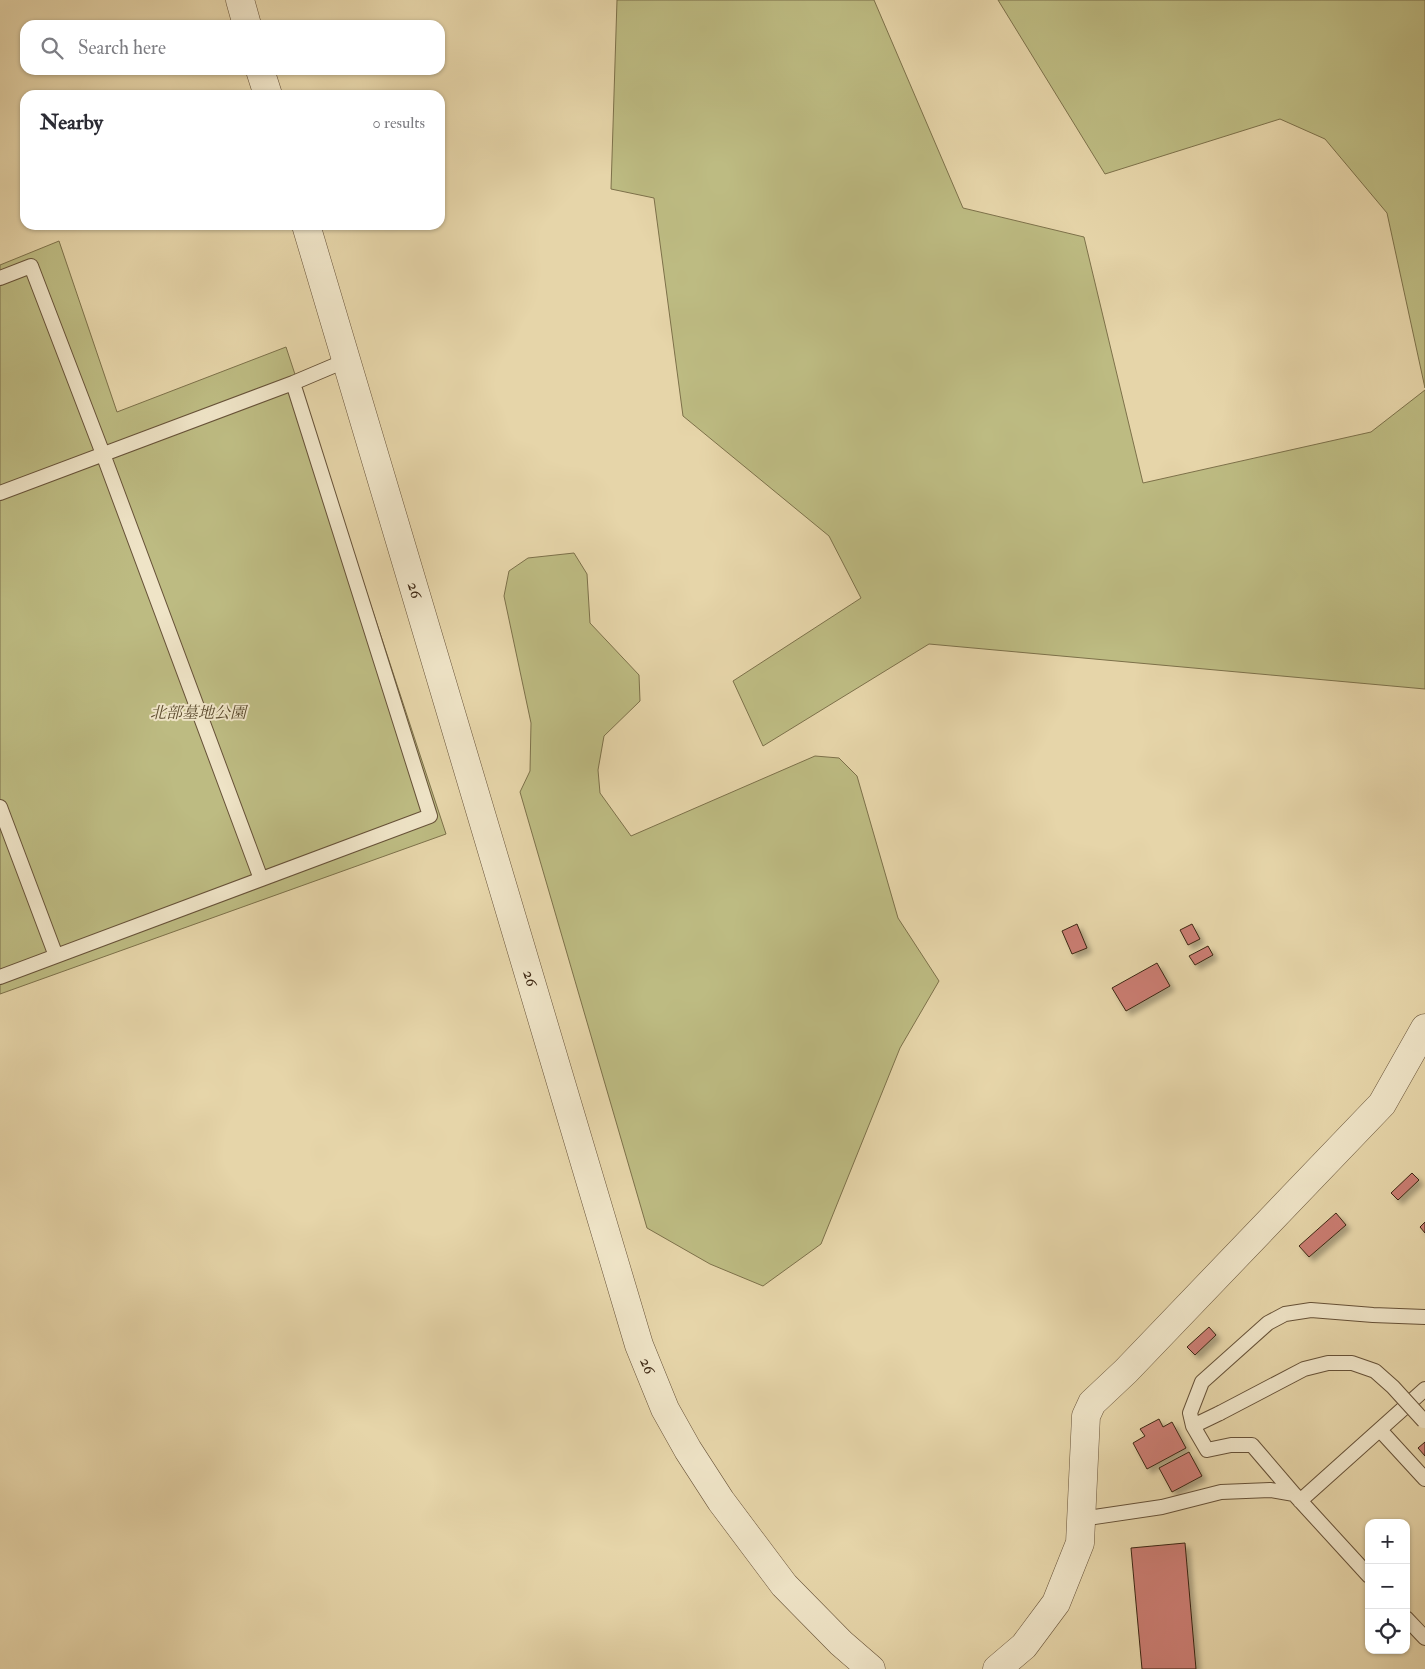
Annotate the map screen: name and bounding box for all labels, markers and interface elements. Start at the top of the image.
search box [20,20,445,75]
icon: search [38,34,66,62]
text: Search here [78,36,166,60]
text: Nearby [40,109,103,136]
text: 0 results [372,113,425,133]
street label: 26 [403,580,427,602]
park label: 北部墓地公園 [150,703,249,723]
street label: 26 [518,968,542,990]
street label: 26 [635,1355,660,1378]
map controls [1365,1519,1410,1654]
button: + [1365,1519,1410,1564]
button: − [1365,1564,1410,1609]
button: locate [1365,1609,1410,1654]

